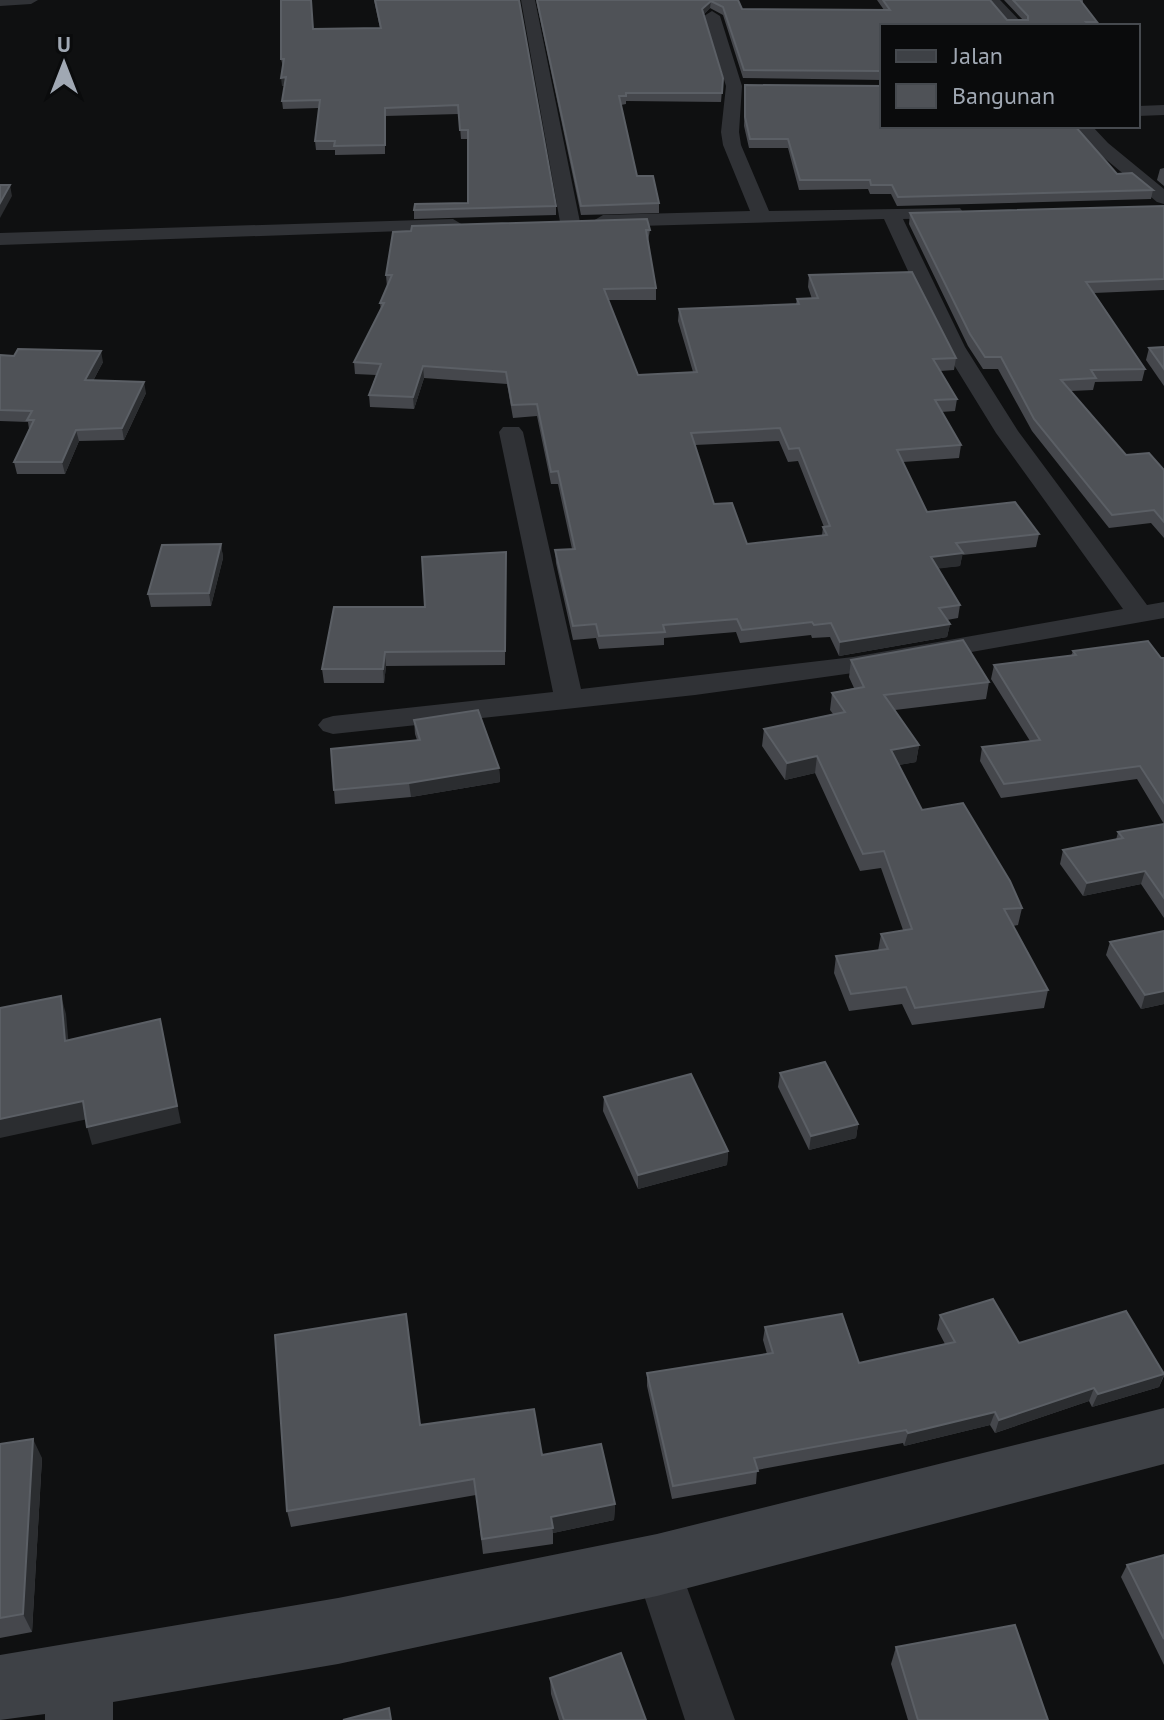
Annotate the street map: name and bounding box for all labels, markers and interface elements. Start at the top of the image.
north arrow [24,24,104,104]
legend [880,24,1140,128]
text: U [57,30,71,58]
text: Jalan [951,40,1003,71]
text: Bangunan [952,80,1055,111]

